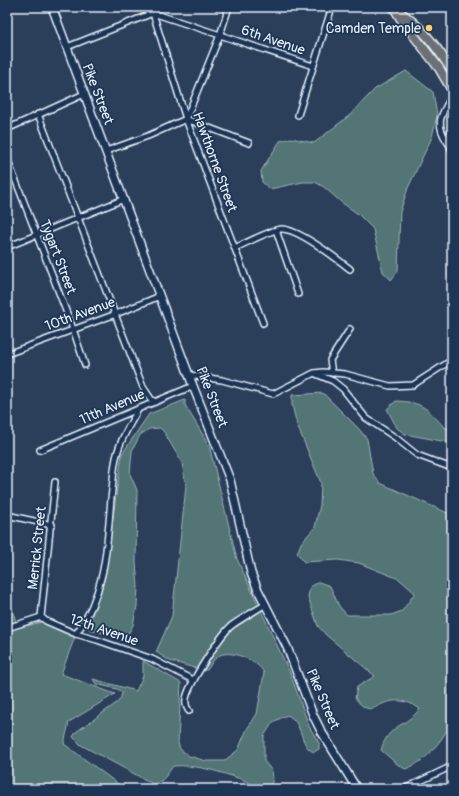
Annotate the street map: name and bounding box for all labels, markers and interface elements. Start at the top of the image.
place label: Camden Temple [326,20,421,37]
street label: 6th Avenue [239,21,307,59]
marker: Camden Temple [424,23,434,33]
street label: Pike Street [79,61,118,127]
street label: Hawthorne Street [189,110,241,215]
street label: Tygart Street [36,217,80,297]
street label: 10th Avenue [43,293,117,335]
street label: Pike Street [193,364,232,430]
street label: 11th Avenue [77,386,147,428]
street label: Merrick Street [24,505,50,590]
street label: 12th Avenue [67,610,141,650]
street label: Pike Street [303,666,343,732]

